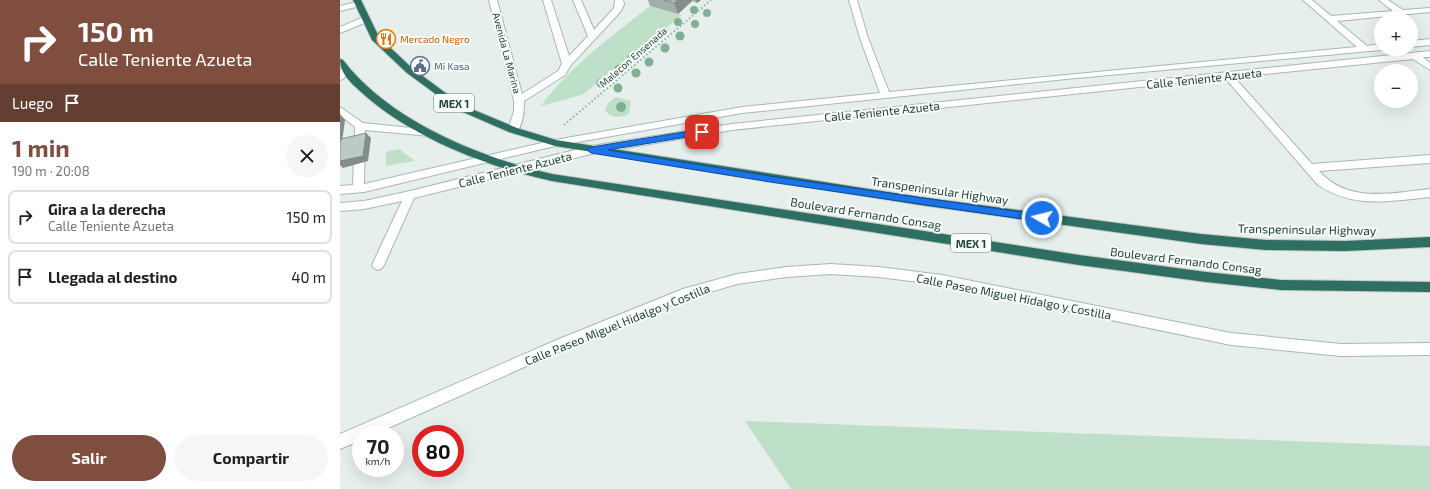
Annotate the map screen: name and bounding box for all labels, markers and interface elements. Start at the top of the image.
street label: Avenida La Marina [490,11,524,95]
map controls [1374,12,1418,108]
button: + [1374,12,1418,56]
text: 150 m [78,14,154,48]
icon: right [12,16,64,68]
street label: Malecon Ensenada [597,24,669,90]
restaurant icon: Mercado Negro [375,28,397,50]
place label: Mercado Negro [400,33,470,45]
text: Calle Teniente Azueta [78,48,252,70]
public building icon: Mi Kasa [409,55,431,77]
place label: Mi Kasa [434,60,469,72]
button: − [1374,64,1418,108]
street label: Calle Teniente Azueta [1145,65,1263,91]
icon: arrive [61,92,83,114]
text: Luego [12,94,53,112]
road number: MEX 1 [434,94,474,112]
street label: Calle Teniente Azueta [823,98,941,124]
pin [685,115,719,149]
icon: arrive [691,121,713,143]
text: 1 min [12,133,70,162]
button: close [286,135,328,177]
street label: Calle Teniente Azueta [457,148,573,190]
text: 190 m · 20:08 [12,163,90,179]
street label: Transpeninsular Highway [870,173,1010,207]
street label: Boulevard Fernando Consag [790,194,943,232]
position arrow [1021,197,1063,239]
text: Gira a la derecha [48,200,166,218]
icon: right [14,206,36,228]
text: 150 m [286,208,326,226]
text: Calle Teniente Azueta [48,218,174,234]
street label: Transpeninsular Highway [1238,221,1377,237]
road number: MEX 1 [951,234,991,252]
street label: Boulevard Fernando Consag [1109,244,1263,276]
icon: arrive [14,266,36,288]
text: Llegada al destino [48,268,177,286]
text: 40 m [291,268,326,286]
street label: Calle Paseo Miguel Hidalgo y Costilla [915,270,1113,322]
street label: Calle Paseo Miguel Hidalgo y Costilla [522,280,712,368]
speed limit sign: 80 [412,425,464,477]
text: 70 [366,434,390,458]
button: Salir [12,435,166,481]
button: Compartir [174,435,328,481]
text: km/h [366,455,390,467]

